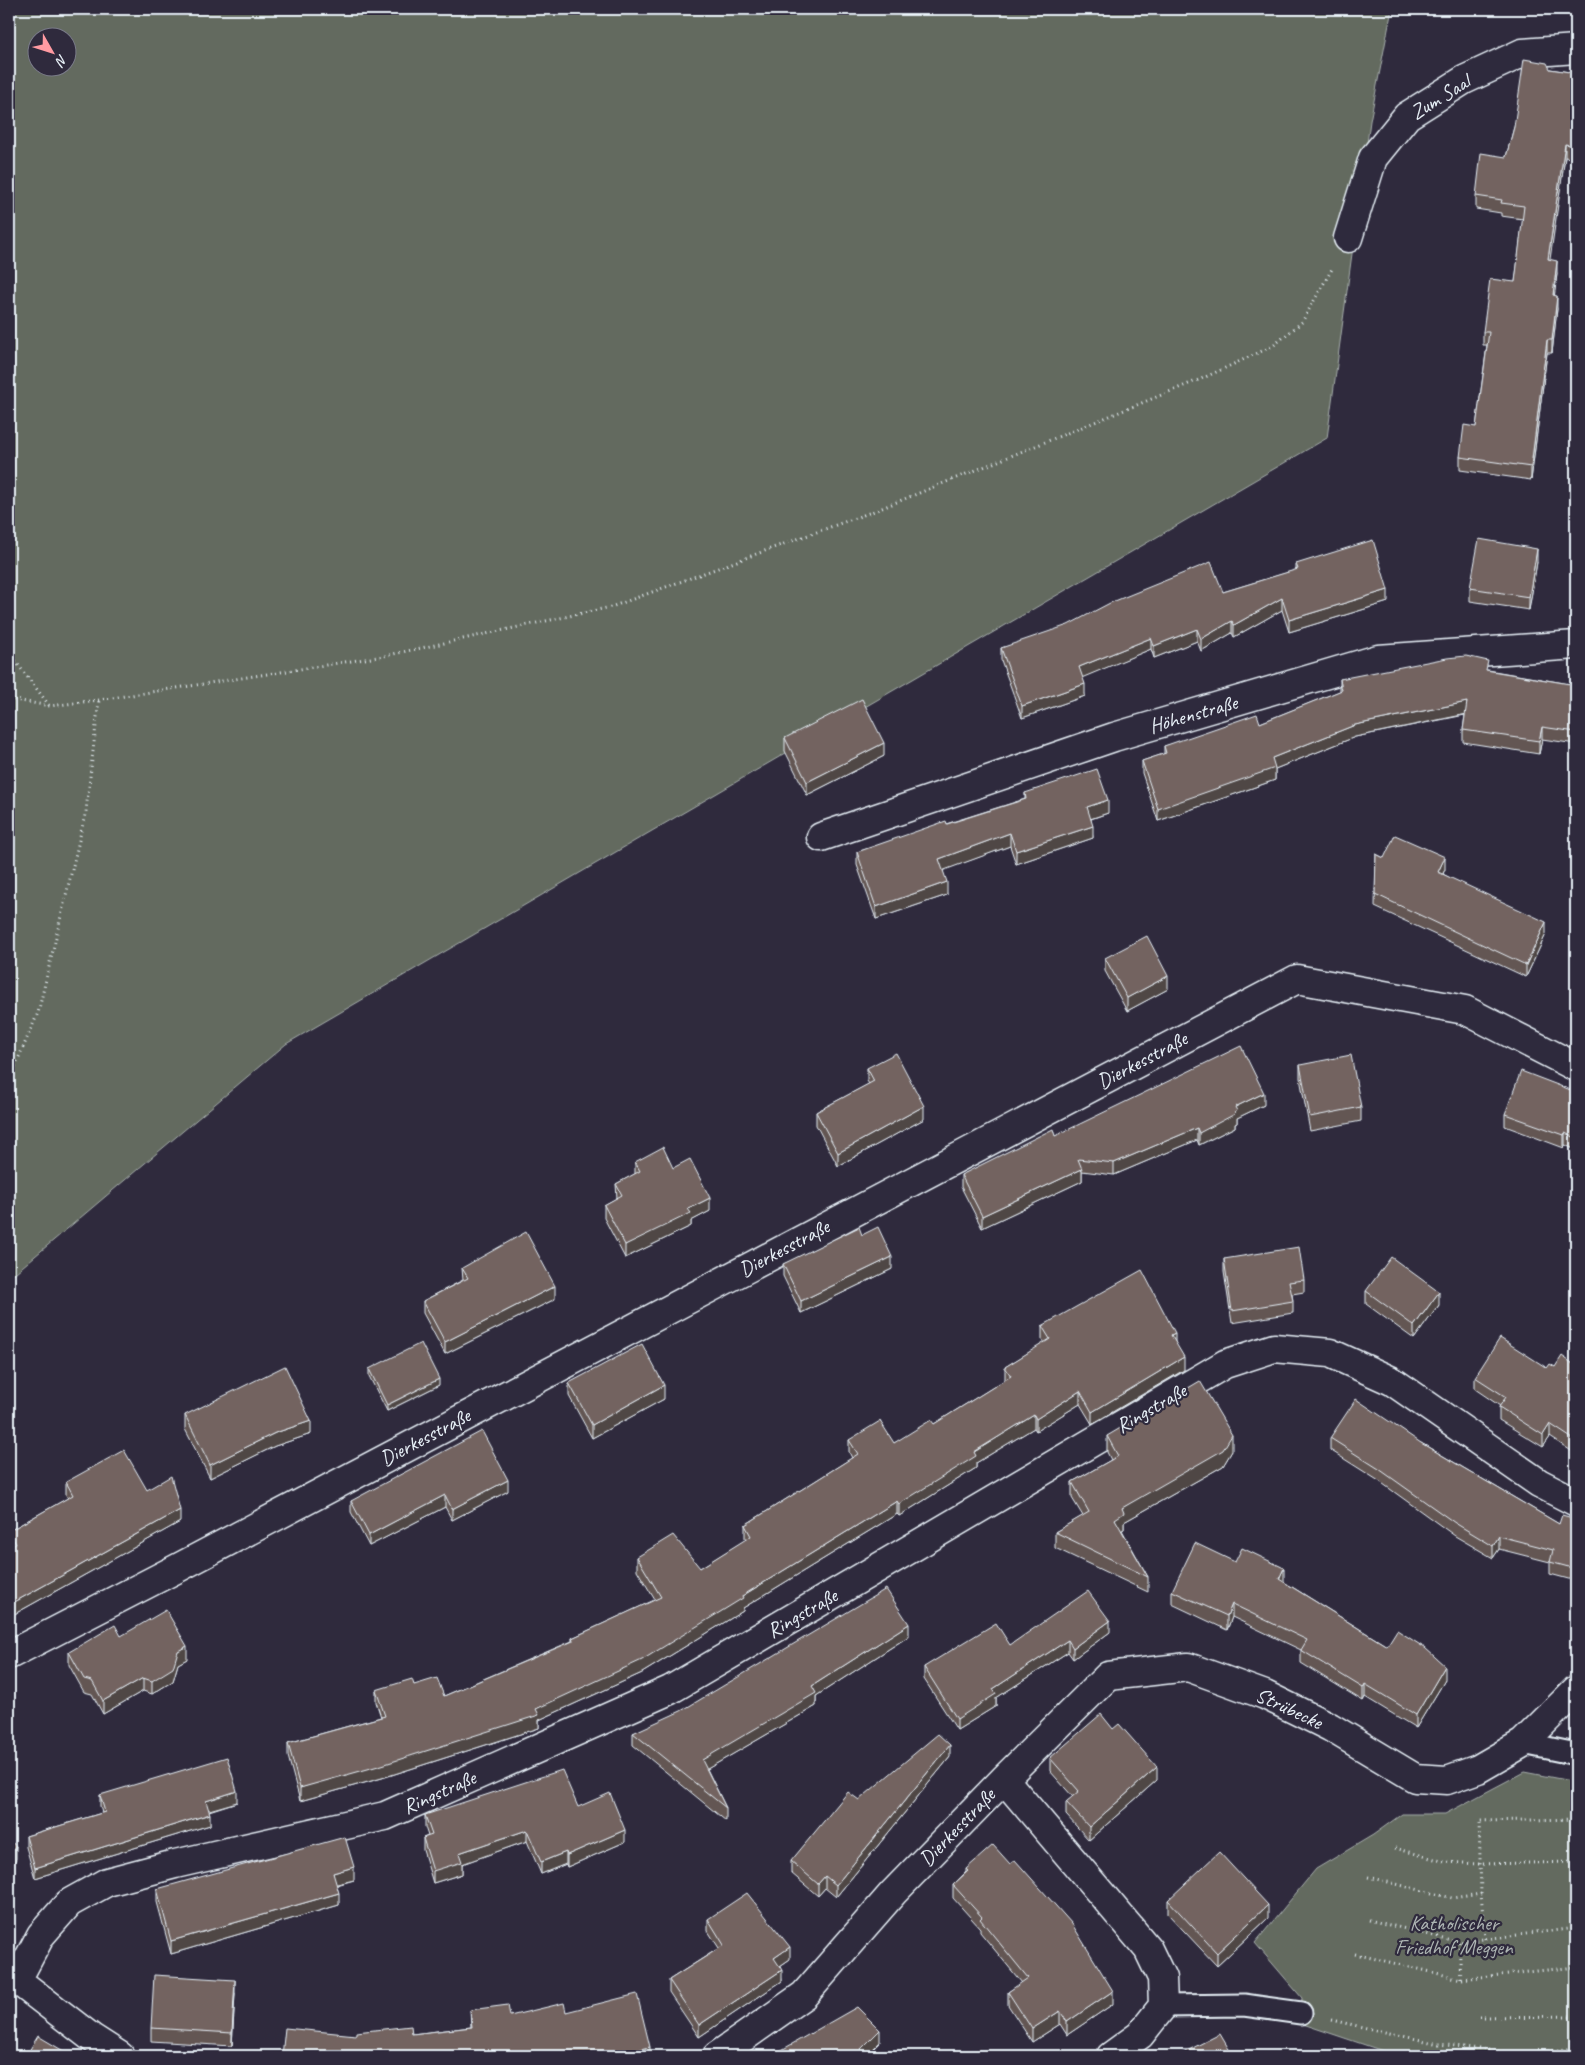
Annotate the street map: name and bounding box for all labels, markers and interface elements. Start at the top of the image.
north arrow [28,28,78,78]
text: N [51,51,71,70]
street label: Zum Saal [1405,67,1478,125]
street label: Höhenstraße [1146,688,1242,739]
street label: Dierkesstraße [1092,1024,1193,1095]
street label: Dierkesstraße [734,1212,835,1283]
street label: Ringstraße [1111,1376,1193,1439]
street label: Dierkesstraße [375,1401,476,1472]
street label: Ringstraße [762,1581,844,1644]
street label: Strübecke [1251,1681,1328,1735]
street label: Ringstraße [398,1764,482,1820]
street label: Dierkesstraße [913,1781,1002,1871]
park label: Katholischer Friedhof Meggen [1395,1910,1513,1960]

